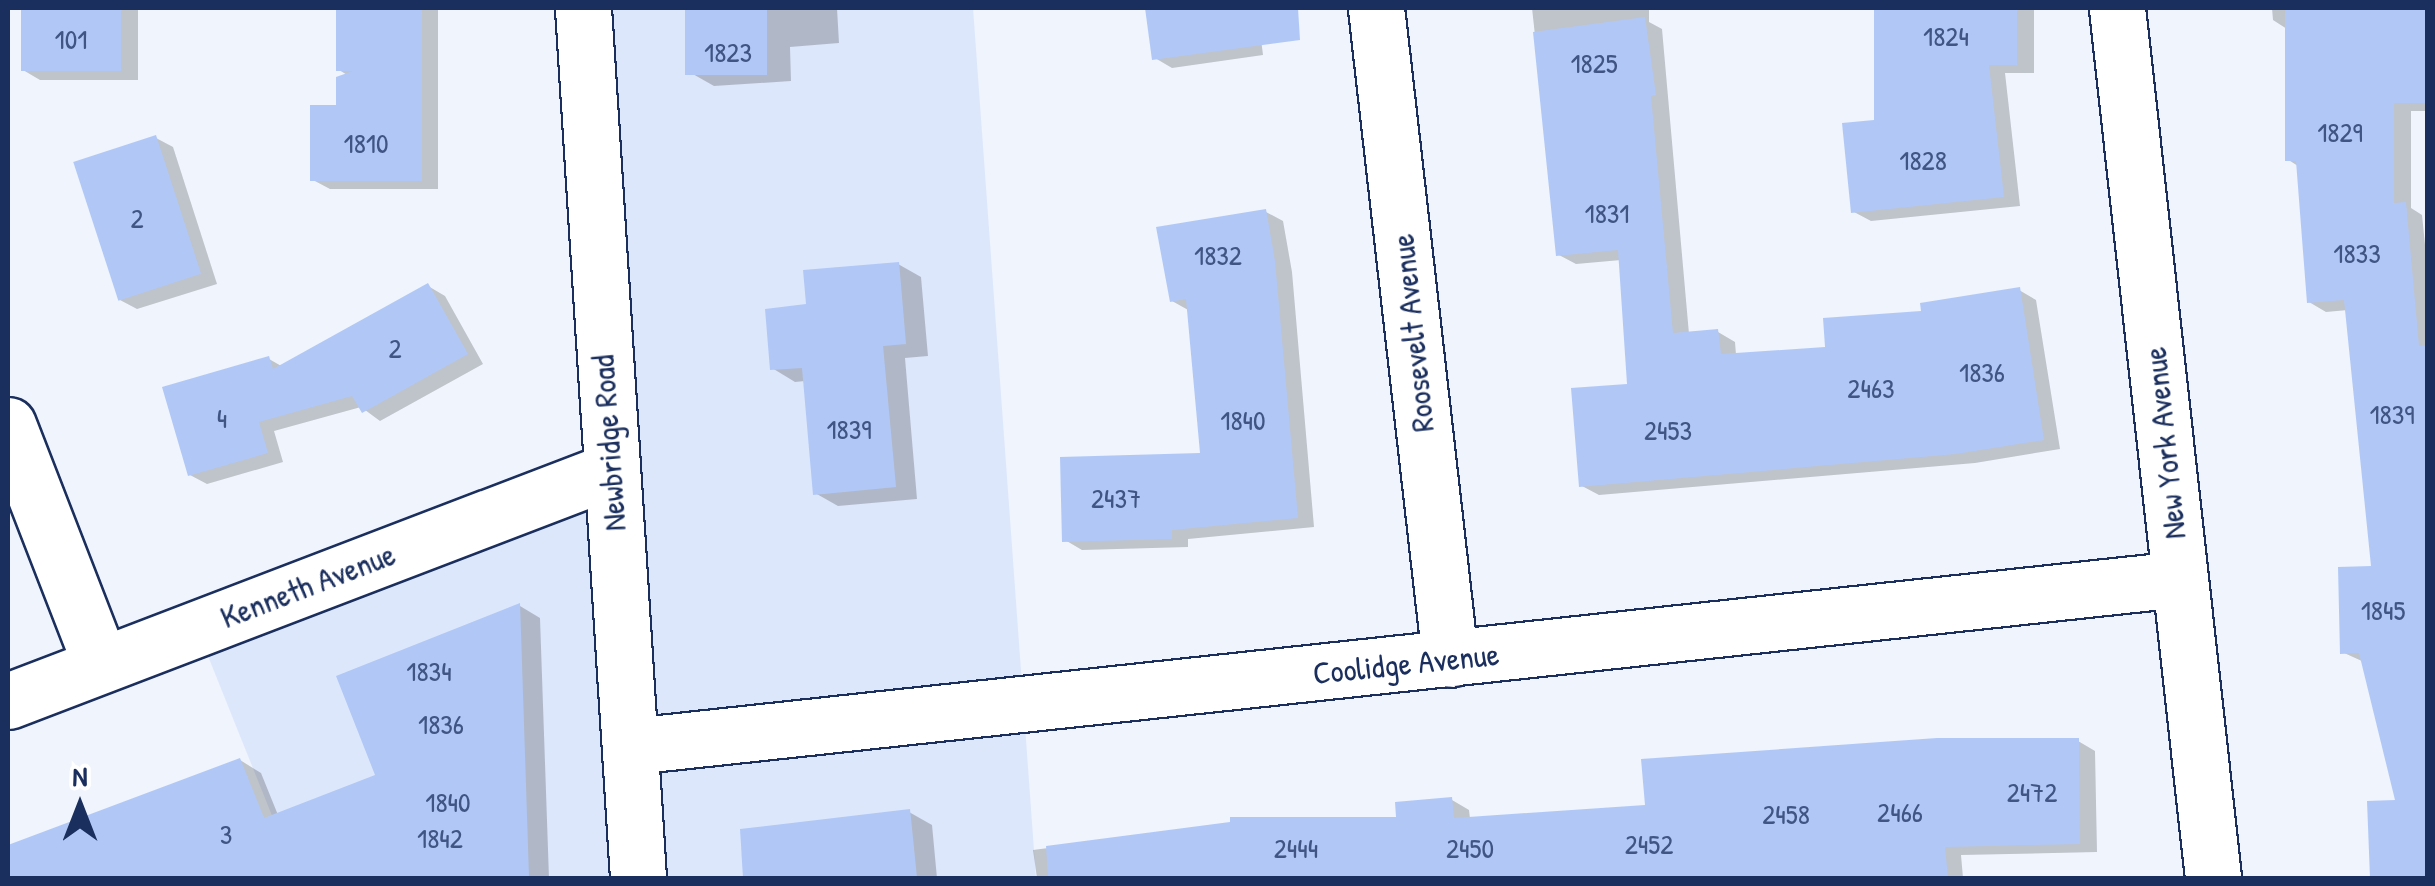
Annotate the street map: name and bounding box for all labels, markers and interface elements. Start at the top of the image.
house number: 1824 [1923,19,1969,53]
house number: 101 [55,22,87,56]
house number: 1823 [704,35,752,69]
house number: 1825 [1570,46,1618,80]
house number: 1829 [2317,115,2363,149]
house number: 1810 [344,126,388,160]
house number: 1828 [1899,143,1947,177]
house number: 1831 [1585,196,1629,230]
house number: 2 [130,201,144,235]
street label: Roosevelt Avenue [1384,232,1442,434]
house number: 1833 [2333,236,2381,270]
house number: 1832 [1194,238,1242,272]
house number: 2 [388,331,402,365]
street label: New York Avenue [2136,345,2194,541]
street label: Newbridge Road [584,354,634,532]
house number: 1836 [1959,355,2005,389]
house number: 2463 [1847,371,1895,405]
house number: 1839 [2369,397,2415,431]
house number: 4 [217,401,227,435]
house number: 1840 [1220,403,1266,437]
house number: 1839 [826,412,872,446]
house number: 2453 [1644,413,1692,447]
house number: 2437 [1091,481,1141,515]
street label: Kenneth Avenue [215,535,401,637]
house number: 1845 [2361,593,2405,627]
street label: Coolidge Avenue [1311,635,1501,693]
house number: 1834 [406,654,452,688]
house number: 1836 [418,707,464,741]
north arrow [30,756,130,856]
text: N [73,757,87,795]
house number: 2472 [2007,775,2057,809]
house number: 1840 [425,785,471,819]
house number: 2466 [1877,795,1923,829]
house number: 2458 [1762,797,1810,831]
house number: 3 [220,817,232,851]
house number: 1842 [417,821,463,855]
house number: 2452 [1625,827,1673,861]
house number: 2444 [1274,831,1318,865]
house number: 2450 [1446,831,1494,865]

